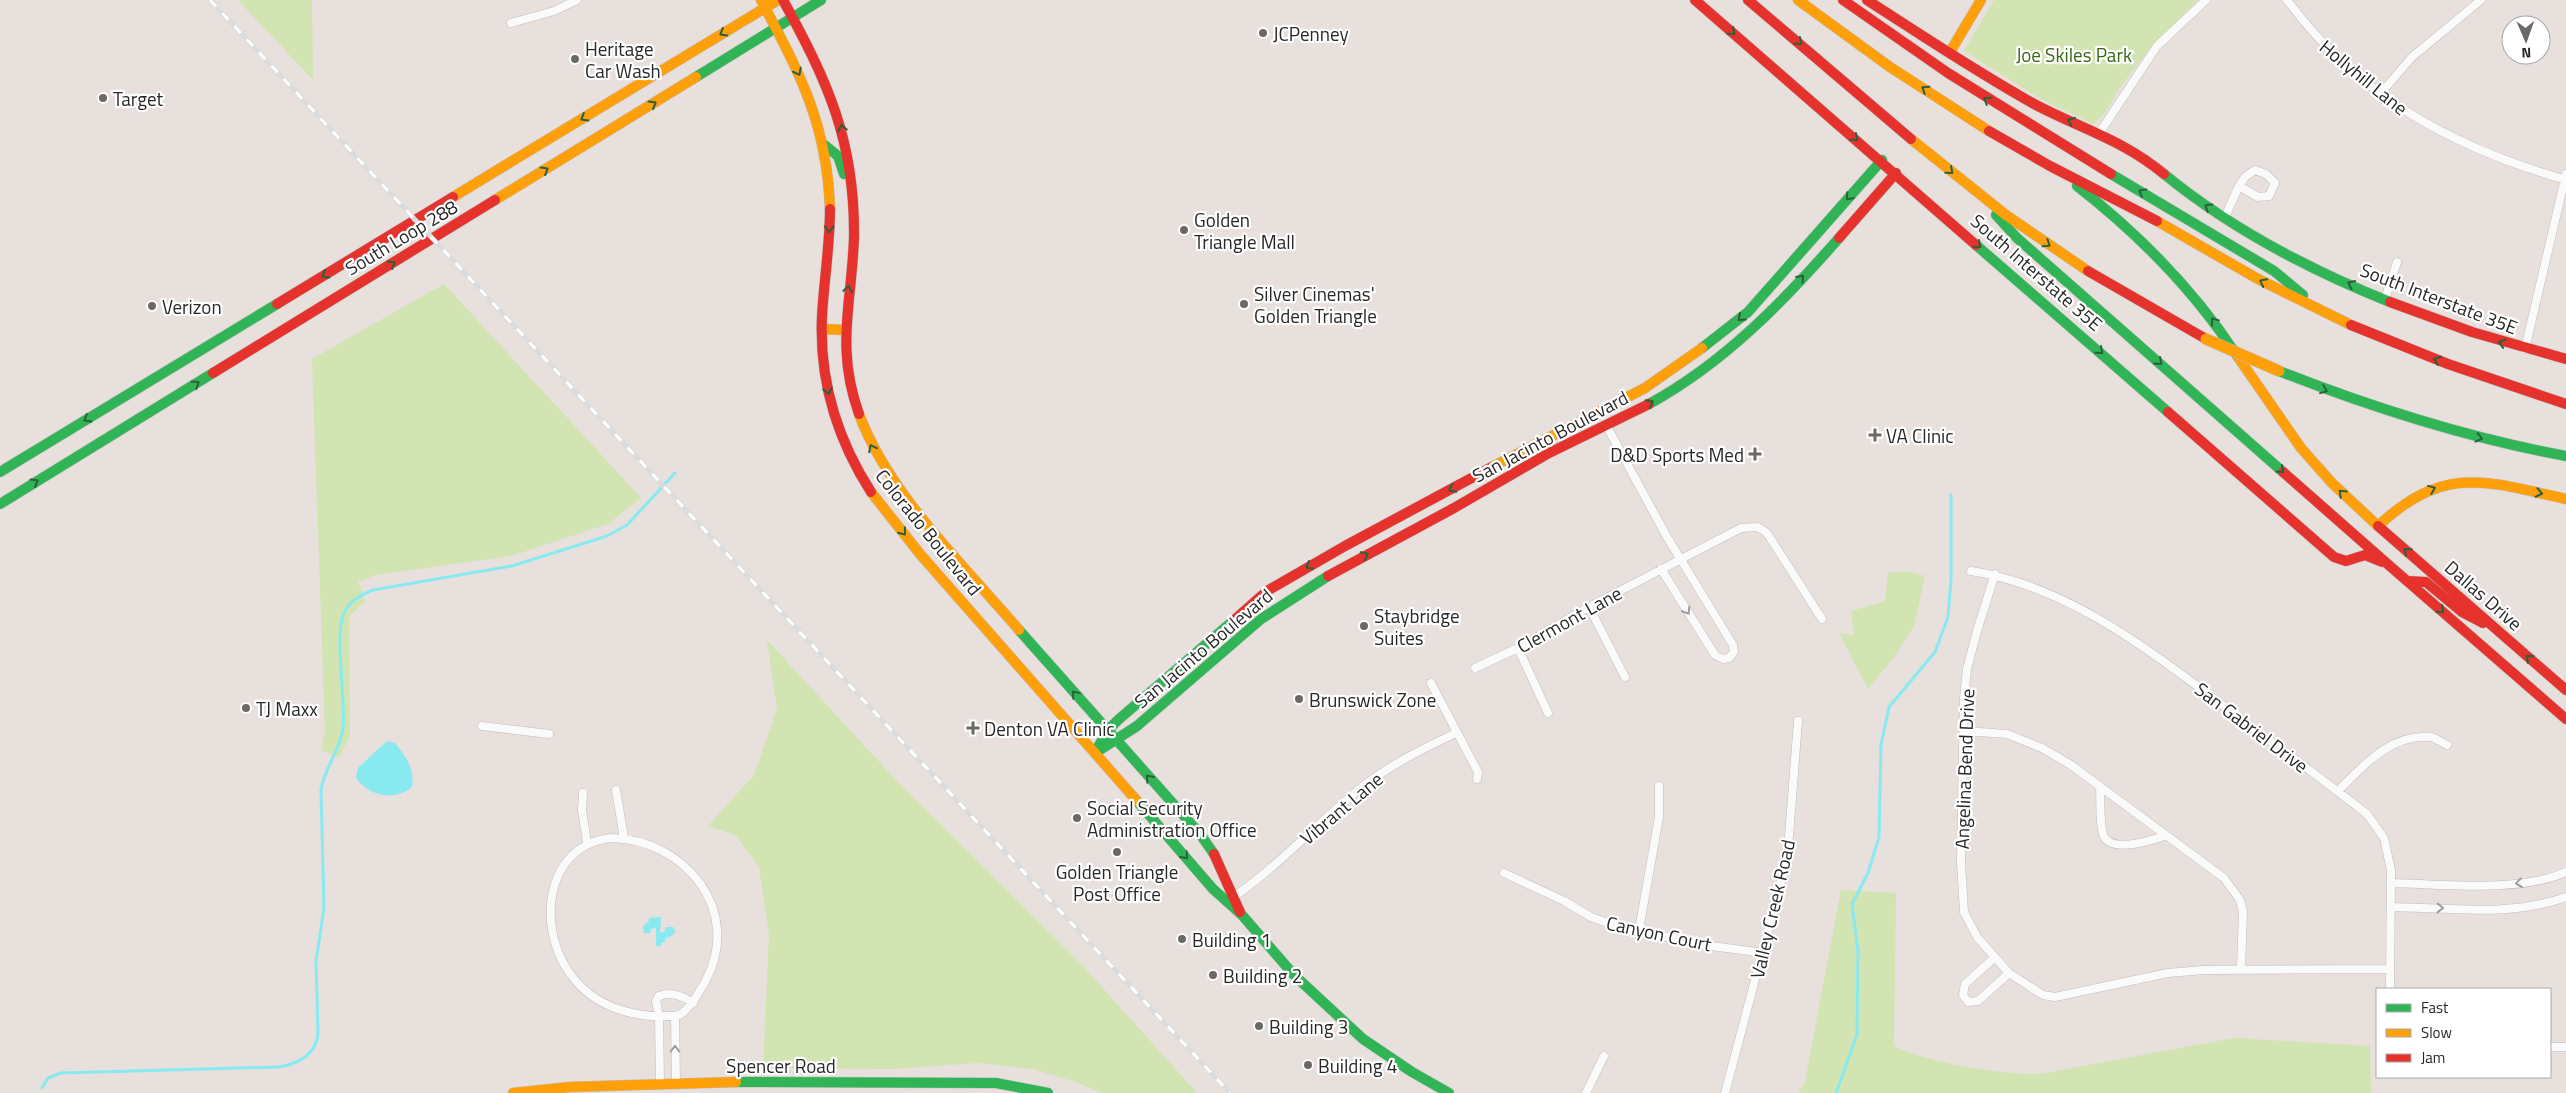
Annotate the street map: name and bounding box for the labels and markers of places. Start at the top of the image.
place label: JCPenney [1273,19,1349,48]
marker: JCPenney [1257,27,1269,39]
place label: Heritage Car Wash [585,34,661,85]
marker: Heritage Car Wash [569,53,581,65]
place label: Target [113,84,164,113]
marker: Target [97,92,109,104]
place label: Golden Triangle Mall [1194,205,1295,256]
marker: Golden Triangle Mall [1178,224,1190,236]
place label: Silver Cinemas' Golden Triangle [1254,279,1377,330]
place label: Verizon [162,292,222,321]
marker: Silver Cinemas' Golden Triangle [1238,298,1250,310]
marker: Verizon [146,300,158,312]
place label: VA Clinic [1886,421,1954,450]
marker: VA Clinic [1868,428,1882,442]
place label: D&D Sports Med [1610,440,1744,469]
marker: D&D Sports Med [1748,447,1762,461]
place label: Staybridge Suites [1374,601,1460,652]
marker: Staybridge Suites [1358,620,1370,632]
place label: Brunswick Zone [1309,685,1436,714]
marker: Brunswick Zone [1293,693,1305,705]
place label: TJ Maxx [256,694,318,723]
marker: TJ Maxx [240,702,252,714]
place label: Denton VA Clinic [984,714,1115,743]
marker: Denton VA Clinic [966,721,980,735]
place label: Social Security Administration Office [1087,793,1257,844]
marker: Social Security Administration Office [1071,812,1083,824]
marker: Golden Triangle Post Office [1111,846,1123,858]
place label: Golden Triangle Post Office [1056,857,1178,908]
place label: Building 1 [1192,925,1271,954]
marker: Building 1 [1176,933,1188,945]
place label: Building 2 [1223,961,1302,990]
marker: Building 2 [1207,969,1219,981]
place label: Building 3 [1269,1012,1348,1041]
marker: Building 3 [1253,1020,1265,1032]
place label: Building 4 [1318,1051,1397,1080]
marker: Building 4 [1302,1059,1314,1071]

